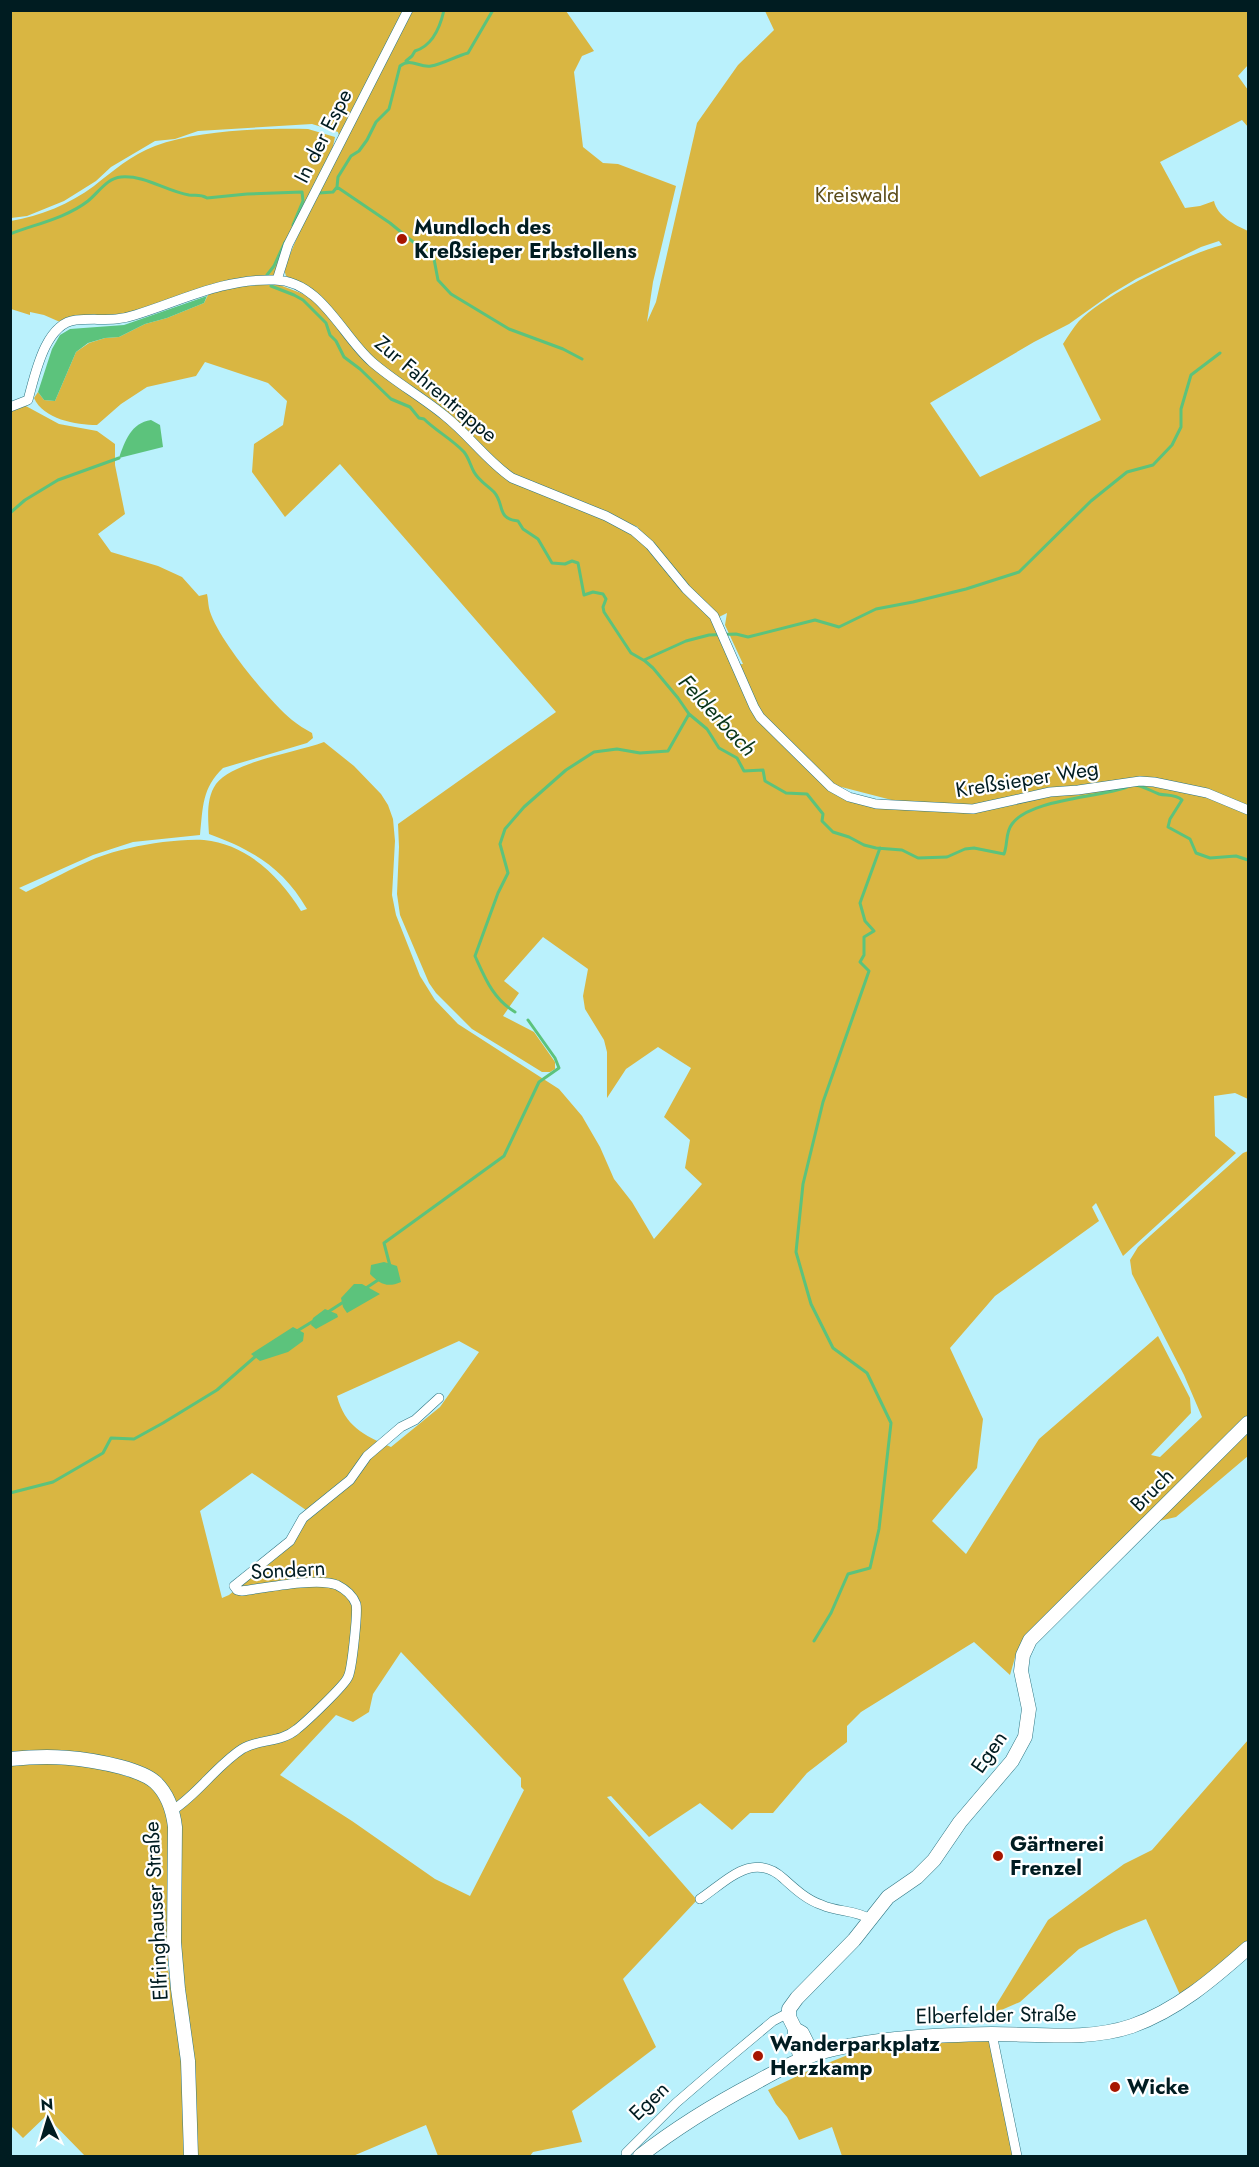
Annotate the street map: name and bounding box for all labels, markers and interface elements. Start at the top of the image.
street label: In der Espe [287,84,360,188]
park label: Kreiswald [815,180,899,210]
place label: Mundloch des Kreßsieper Erbstollens [414,212,637,266]
marker: Mundloch des Kreßsieper Erbstollens [395,232,409,246]
street label: Zur Fahrentrappe [368,329,504,450]
water label: Felderbach [671,667,765,763]
street label: Kreßsieper Weg [953,753,1101,805]
street label: Bruch [1123,1461,1181,1519]
street label: Sondern [250,1553,326,1587]
street label: Egen [964,1725,1014,1779]
street label: Elfringhauser Straße [136,1820,176,2001]
place label: Gärtnerei Frenzel [1010,1829,1104,1883]
marker: Gärtnerei Frenzel [991,1849,1005,1863]
street label: Elberfelder Straße [915,1999,1077,2031]
place label: Wanderparkplatz Herzkamp [770,2029,940,2083]
marker: Wanderparkplatz Herzkamp [751,2049,765,2063]
place label: Wicke [1127,2072,1189,2102]
street label: Egen [622,2074,676,2128]
marker: Wicke [1108,2080,1122,2094]
north arrow [18,2089,78,2149]
text: N [40,2093,54,2116]

